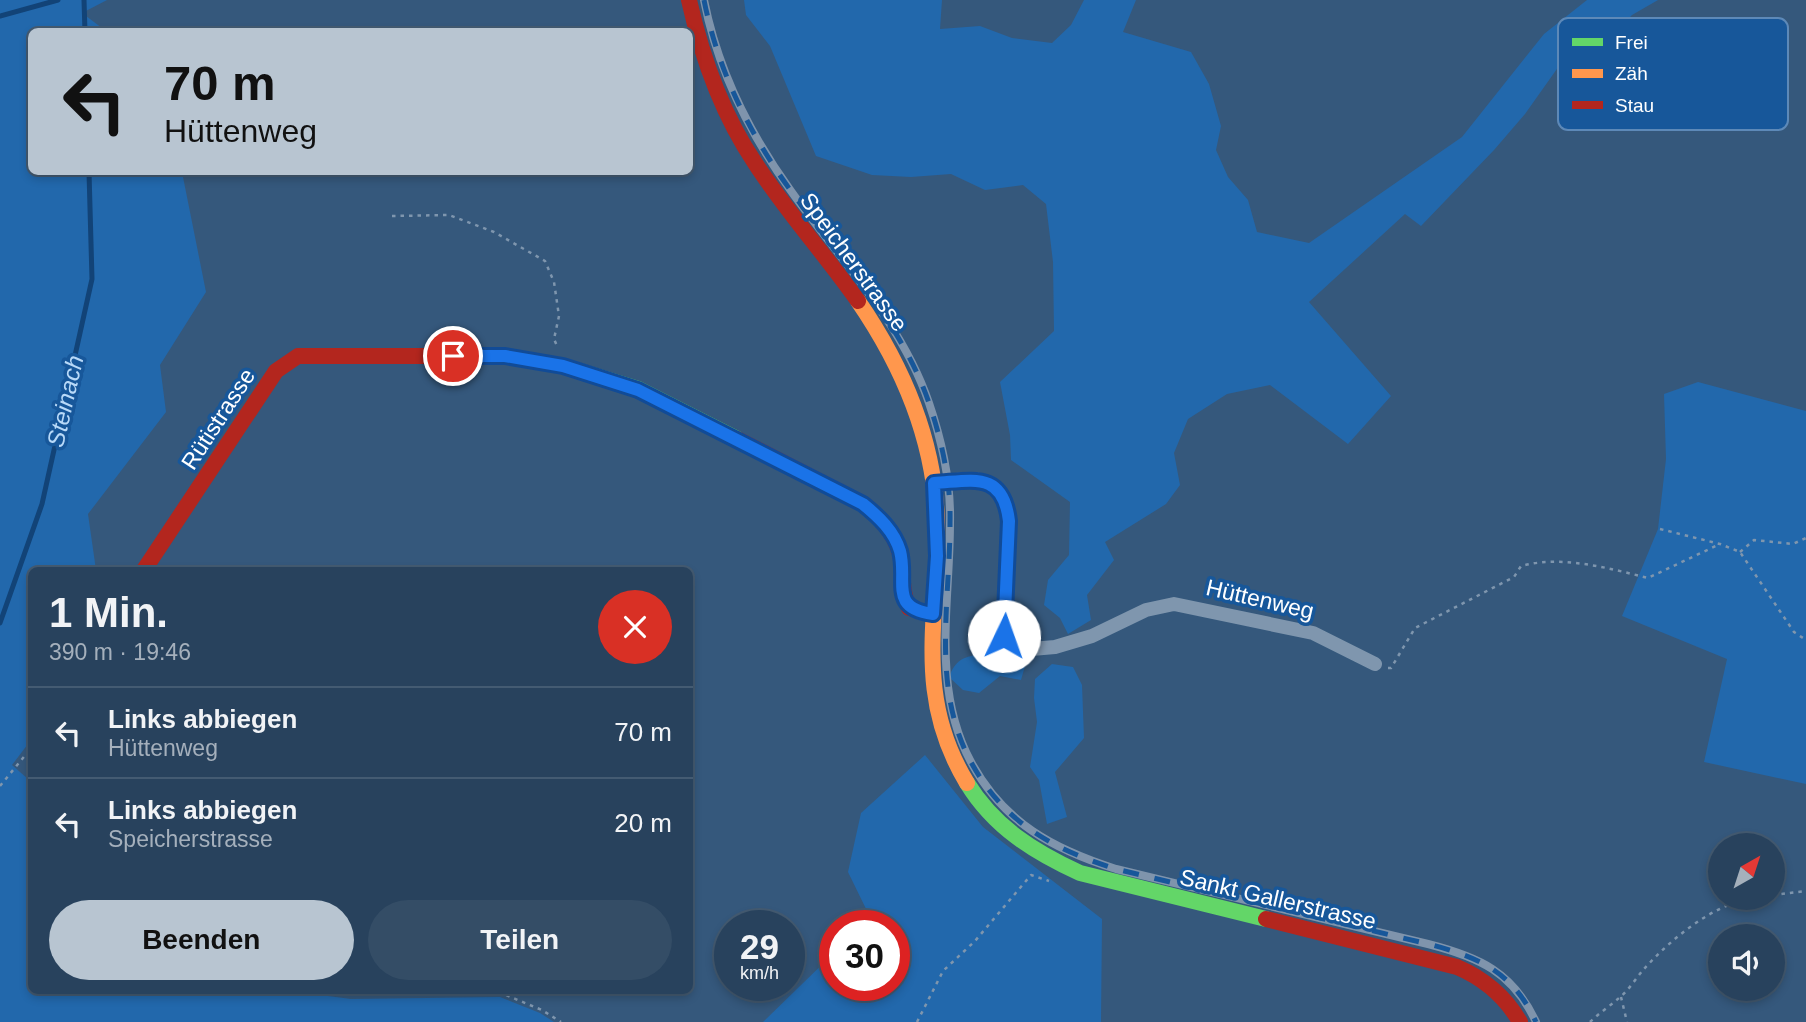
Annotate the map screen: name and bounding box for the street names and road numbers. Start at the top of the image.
street label: Speicherstrasse [795,188,913,336]
street label: Rütistrasse [176,364,260,474]
street label: Hüttenweg [1204,574,1316,624]
street label: Sankt Gallerstrasse [1177,864,1379,934]

